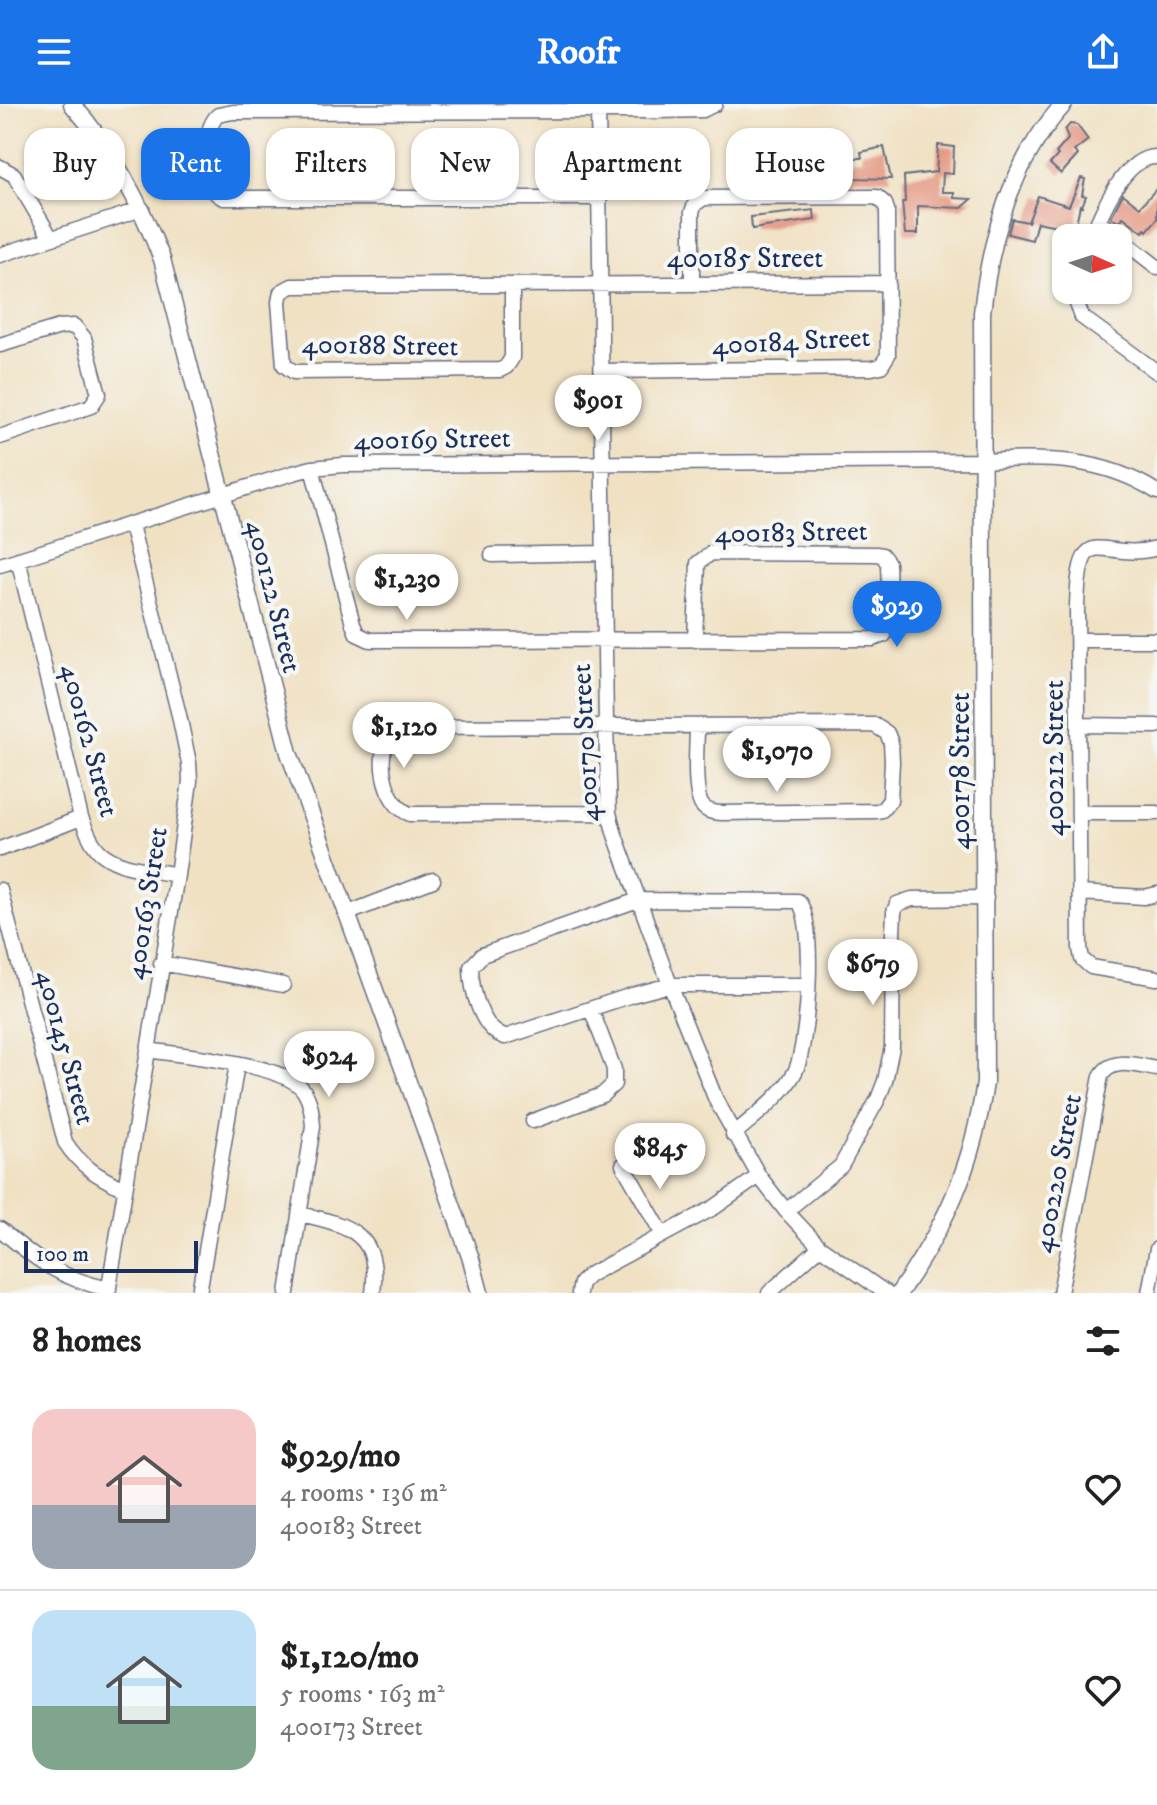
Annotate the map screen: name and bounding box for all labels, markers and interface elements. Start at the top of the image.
icon: menu [32,30,76,74]
text: Roofr [537,30,620,75]
icon: share [1081,30,1125,74]
chip: Buy [24,128,125,200]
chip: Rent [141,128,250,200]
chip: Filters [266,128,395,200]
chip: New [411,128,519,200]
chip: Apartment [535,128,710,200]
chip: House [726,128,853,200]
north arrow [1052,224,1132,304]
map controls [1052,224,1132,304]
street label: 400185 Street [667,241,823,276]
street label: 400184 Street [711,320,871,363]
street label: 400188 Street [301,327,459,364]
pin: $901 [551,375,645,443]
text: $901 [573,384,623,417]
street label: 400169 Street [353,421,511,458]
street label: 400183 Street [714,514,868,551]
street label: 400122 Street [238,516,309,676]
pin: $1,230 [342,554,472,622]
text: $1,230 [373,563,441,596]
pin: $929 [850,581,944,649]
text: $929 [871,590,923,623]
street label: 400162 Street [52,660,127,821]
street label: 400170 Street [564,663,607,823]
street label: 400212 Street [1037,680,1072,836]
street label: 400178 Street [943,692,978,850]
pin: $1,120 [339,702,469,770]
text: $1,120 [370,711,438,744]
pin: $1,070 [712,726,842,794]
text: $1,070 [741,735,813,768]
street label: 400163 Street [117,825,176,982]
pin: $679 [826,939,920,1007]
text: $679 [846,948,900,981]
street label: 400145 Street [28,966,103,1128]
pin: $924 [282,1031,376,1099]
text: $924 [302,1040,356,1073]
street label: 400220 Street [1025,1091,1090,1256]
pin: $845 [613,1123,707,1191]
text: $845 [633,1132,687,1165]
scale bar [24,1237,198,1273]
text: 100 m [36,1241,89,1268]
icon: filters [1081,1319,1125,1363]
text: 8 homes [32,1320,141,1362]
text: $929/mo [280,1435,400,1477]
icon: home [96,1441,192,1537]
icon: heart [1081,1467,1125,1511]
text: 4 rooms · 136 m² [280,1477,447,1510]
text: 400183 Street [280,1510,422,1543]
text: $1,120/mo [280,1636,419,1678]
icon: home [96,1642,192,1738]
icon: heart [1081,1668,1125,1712]
text: 5 rooms · 163 m² [280,1678,445,1711]
text: 400173 Street [280,1711,423,1744]

